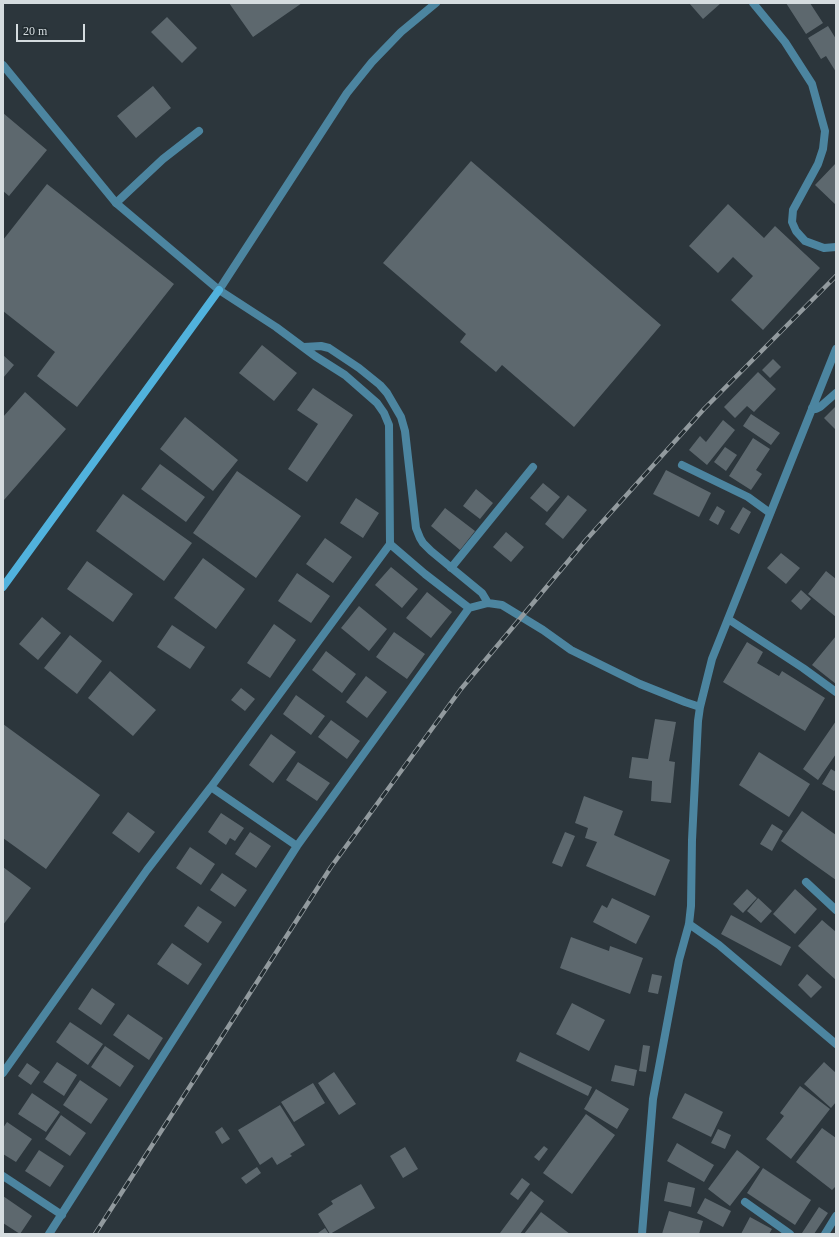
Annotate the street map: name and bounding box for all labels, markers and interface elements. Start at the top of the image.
scale bar [18,16,87,42]
text: 20 m [23,24,47,38]

